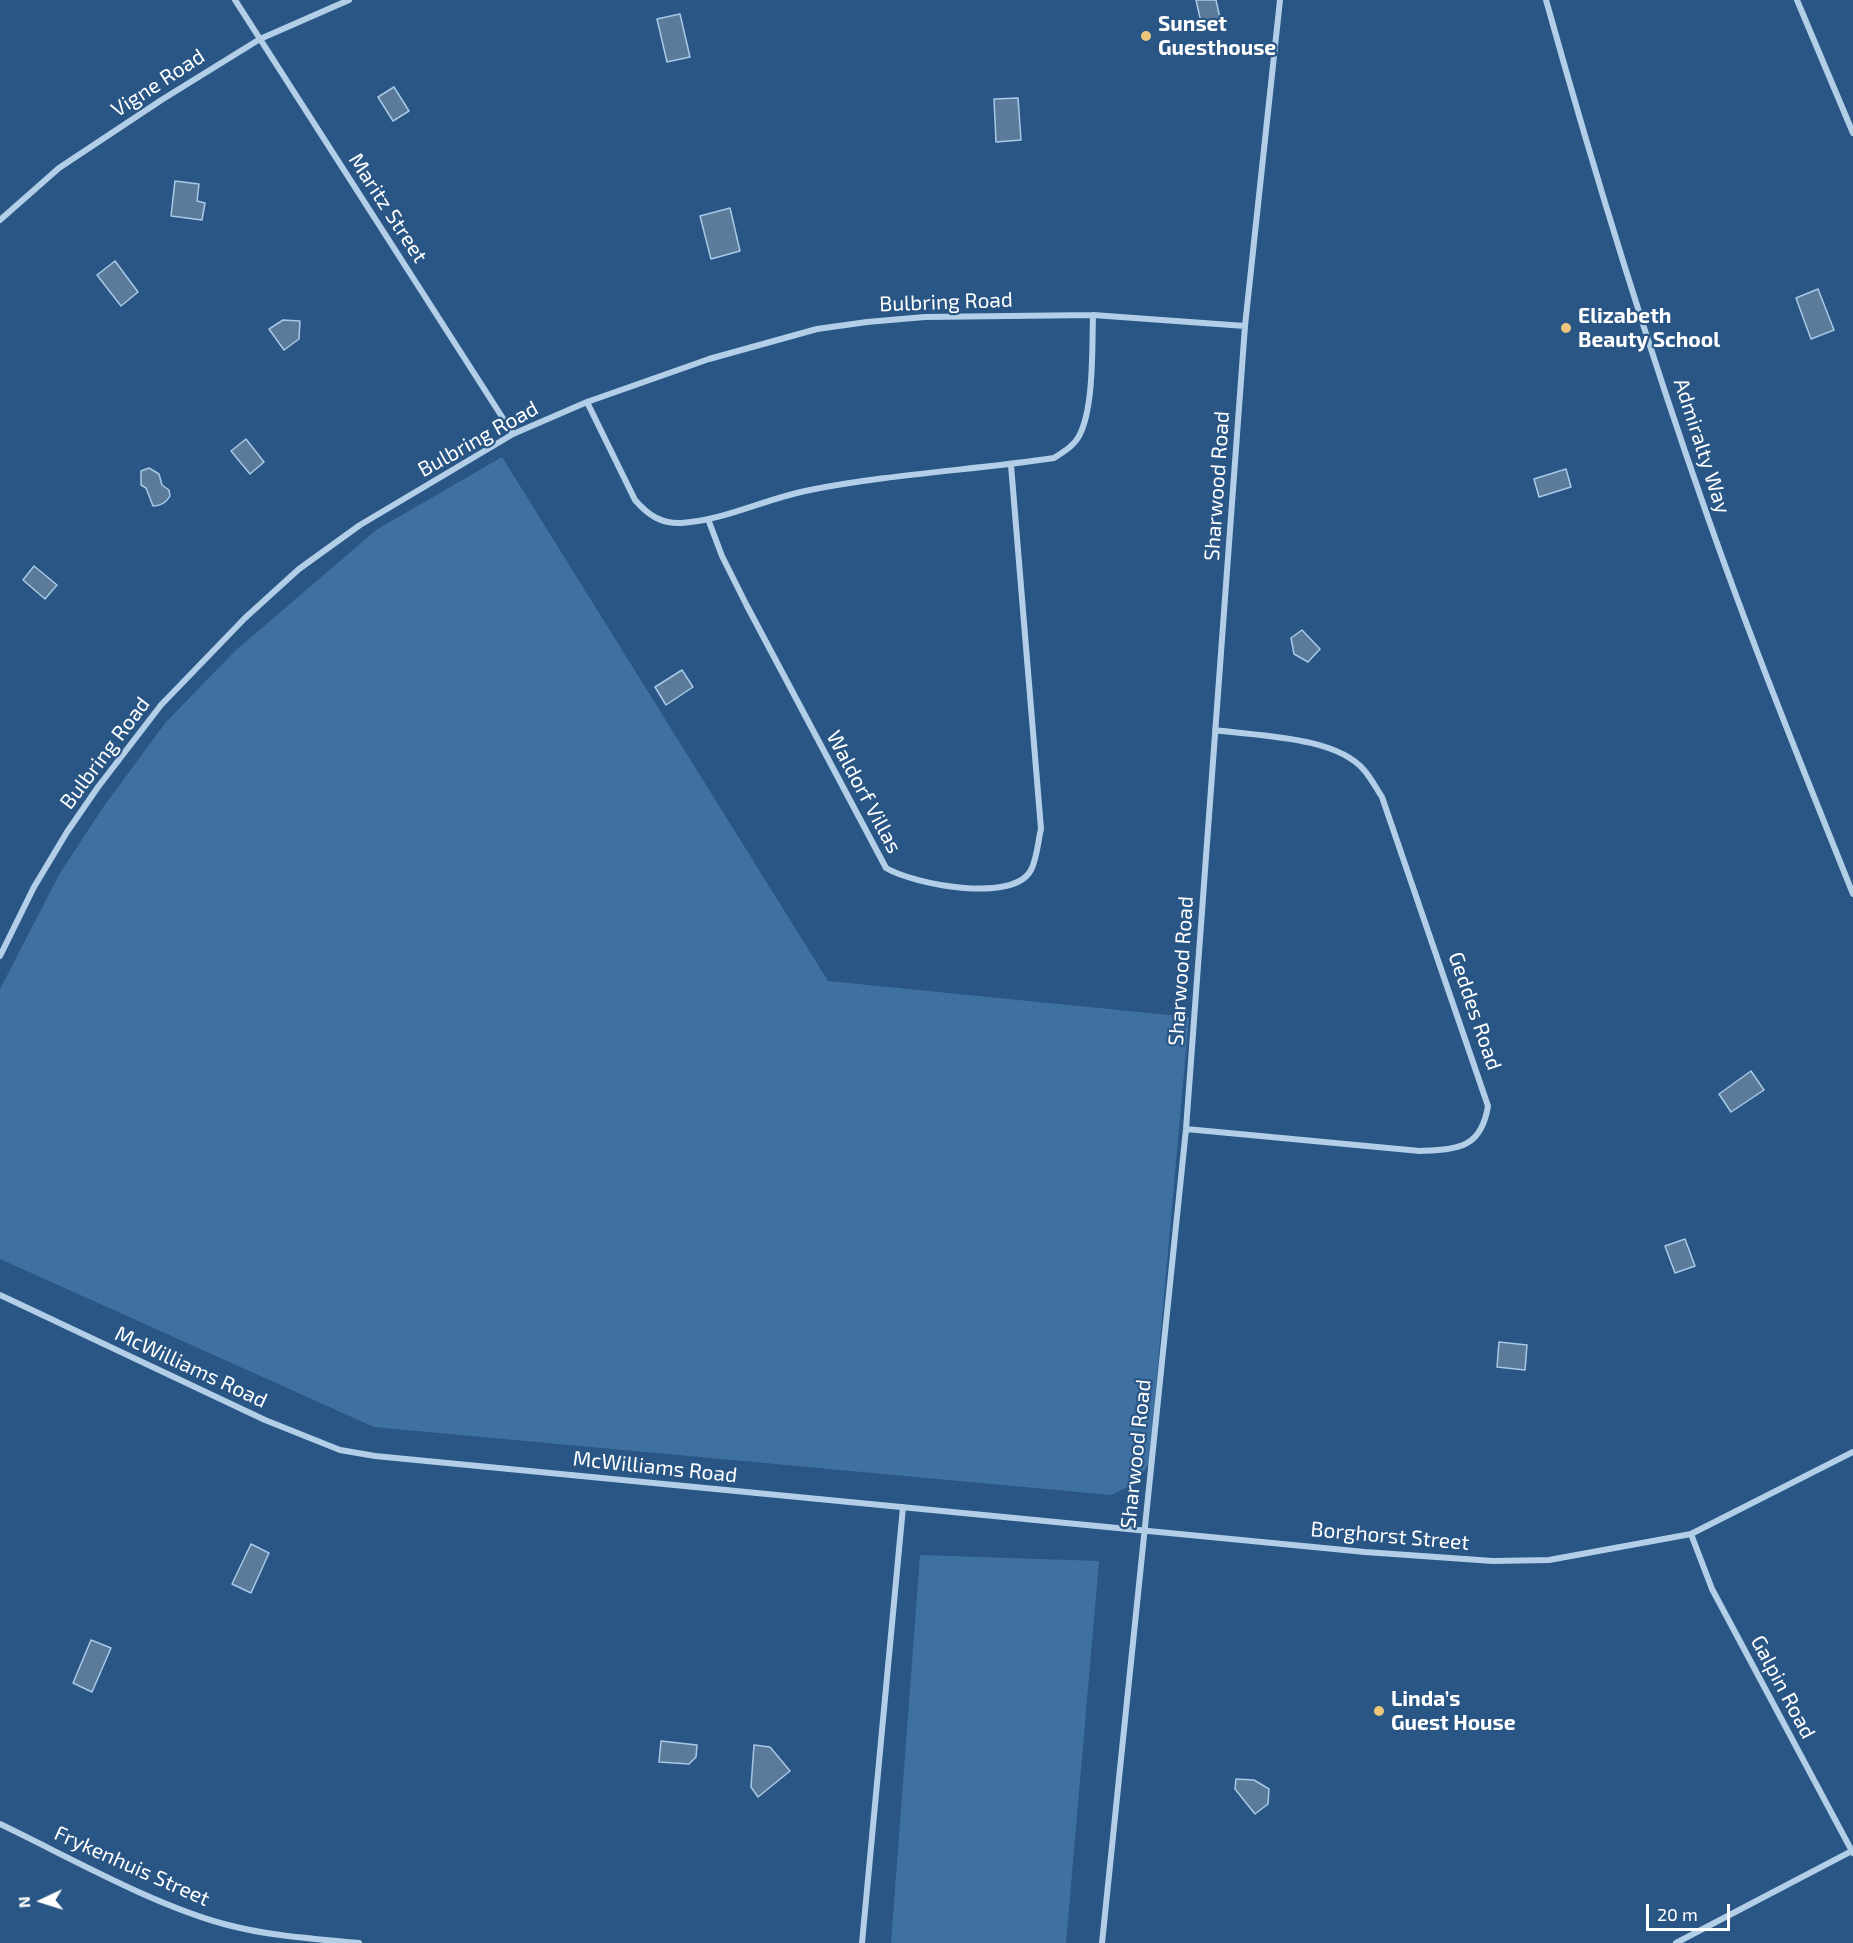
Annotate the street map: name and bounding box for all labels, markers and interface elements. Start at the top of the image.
place label: Sunset Guesthouse [1158,11,1276,61]
marker: Sunset Guesthouse [1139,29,1153,43]
street label: Vigne Road [107,44,209,122]
street label: Maritz Street [343,149,433,267]
street label: Bulbring Road [879,287,1013,317]
place label: Elizabeth Beauty School [1578,303,1720,353]
marker: Elizabeth Beauty School [1559,321,1573,335]
street label: Admiralty Way [1668,375,1736,517]
street label: Bulbring Road [413,396,543,482]
street label: Sharwood Road [1199,410,1235,562]
street label: Bulbring Road [55,692,155,814]
street label: Waldorf Villas [821,726,907,858]
street label: Sharwood Road [1163,895,1199,1047]
street label: Geddes Road [1443,949,1507,1073]
street label: McWilliams Road [111,1321,271,1413]
street label: Sharwood Road [1116,1378,1156,1530]
street label: McWilliams Road [572,1446,738,1488]
street label: Borghorst Street [1310,1517,1470,1555]
street label: Galpin Road [1745,1631,1821,1743]
place label: Linda’s Guest House [1391,1686,1516,1736]
marker: Linda’s Guest House [1372,1704,1386,1718]
street label: Frykenhuis Street [50,1820,214,1912]
north arrow [12,1871,72,1931]
scale bar [1649,1892,1733,1930]
text: N [14,1896,33,1909]
text: 20 m [1657,1903,1698,1925]

